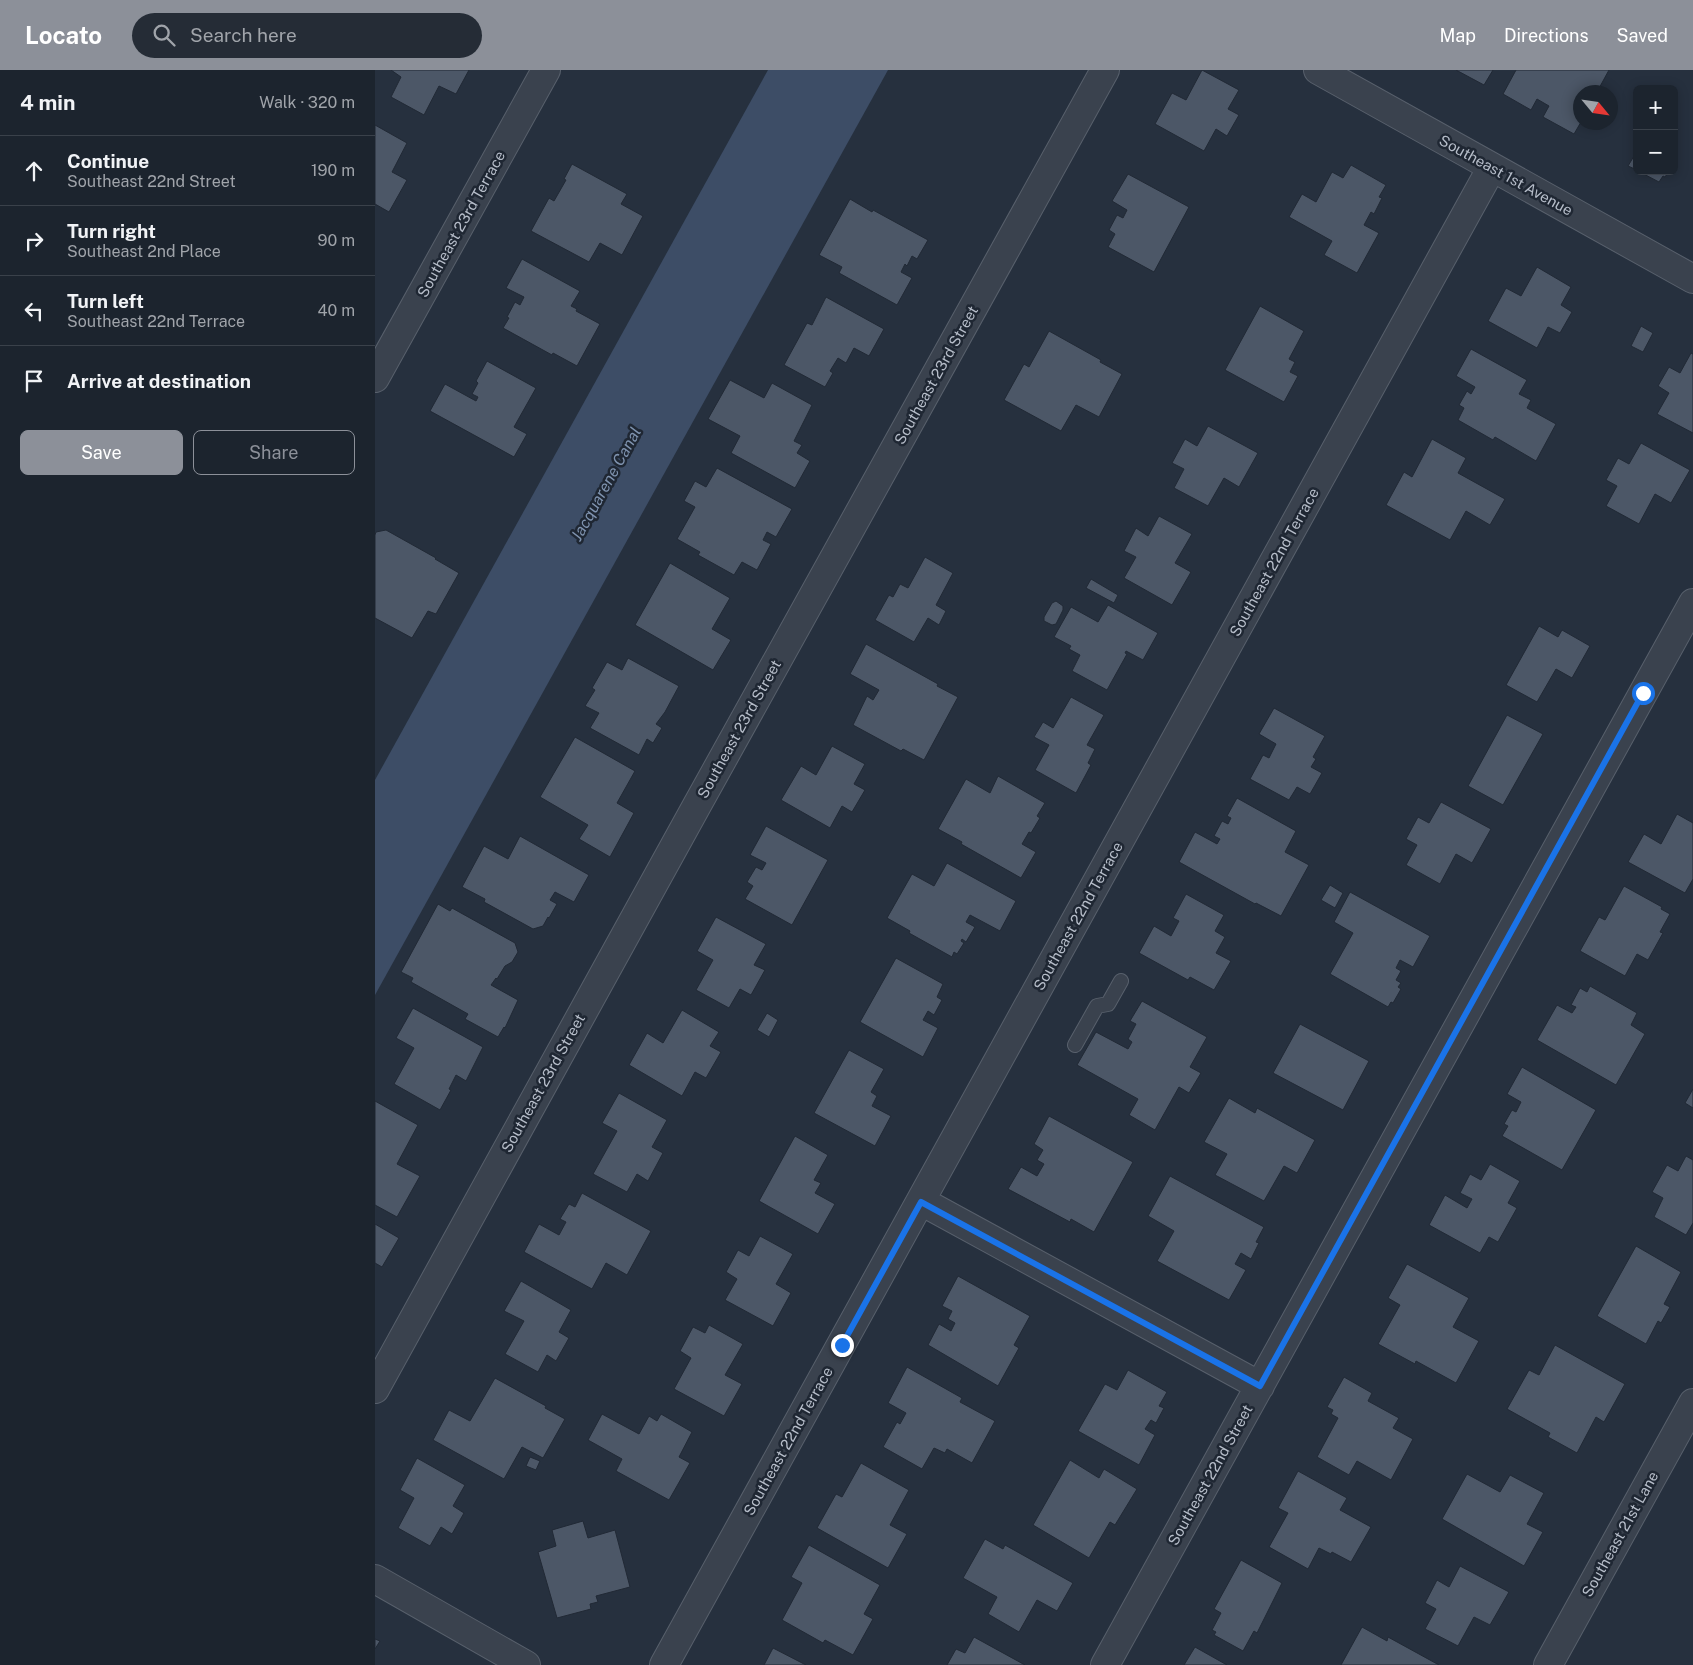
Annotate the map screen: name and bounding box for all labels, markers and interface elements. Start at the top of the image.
search box [132,13,482,58]
text: Locato [25,21,102,49]
icon: search [150,21,178,49]
text: Search here [190,24,297,46]
text: Map [1439,25,1476,46]
text: Directions [1504,25,1589,46]
text: Saved [1617,25,1668,46]
north arrow [1573,85,1618,130]
map controls [1633,85,1678,175]
button: + [1633,85,1678,130]
text: 4 min [20,90,75,115]
text: Walk · 320 m [259,93,355,112]
button: − [1633,130,1678,175]
street label: Southeast 1st Avenue [1436,131,1576,219]
street label: Southeast 23rd Terrace [414,148,508,300]
text: Continue [67,150,149,172]
icon: ahead [20,157,48,185]
text: 190 m [311,161,355,180]
text: Southeast 22nd Street [67,172,236,191]
text: Turn right [67,220,156,242]
icon: right [20,227,48,255]
text: 90 m [318,231,355,250]
text: Southeast 2nd Place [67,242,221,261]
text: Turn left [67,290,144,312]
icon: left [20,297,48,325]
text: 40 m [317,301,355,320]
street label: Southeast 23rd Street [891,303,981,447]
text: Southeast 22nd Terrace [67,312,245,331]
icon: arrive [20,367,48,395]
text: Arrive at destination [67,370,251,392]
water label: Jacquarene Canal [567,424,645,544]
button: Save [20,430,183,475]
button: Share [193,430,355,475]
street label: Southeast 22nd Terrace [1226,485,1322,639]
street label: Southeast 23rd Street [694,657,784,801]
route start [1632,682,1655,705]
street label: Southeast 22nd Terrace [1030,839,1126,993]
street label: Southeast 23rd Street [498,1011,588,1155]
route end [831,1334,854,1357]
street label: Southeast 22nd Terrace [740,1364,836,1518]
street label: Southeast 22nd Street [1164,1402,1256,1548]
street label: Southeast 21st Lane [1578,1468,1662,1600]

